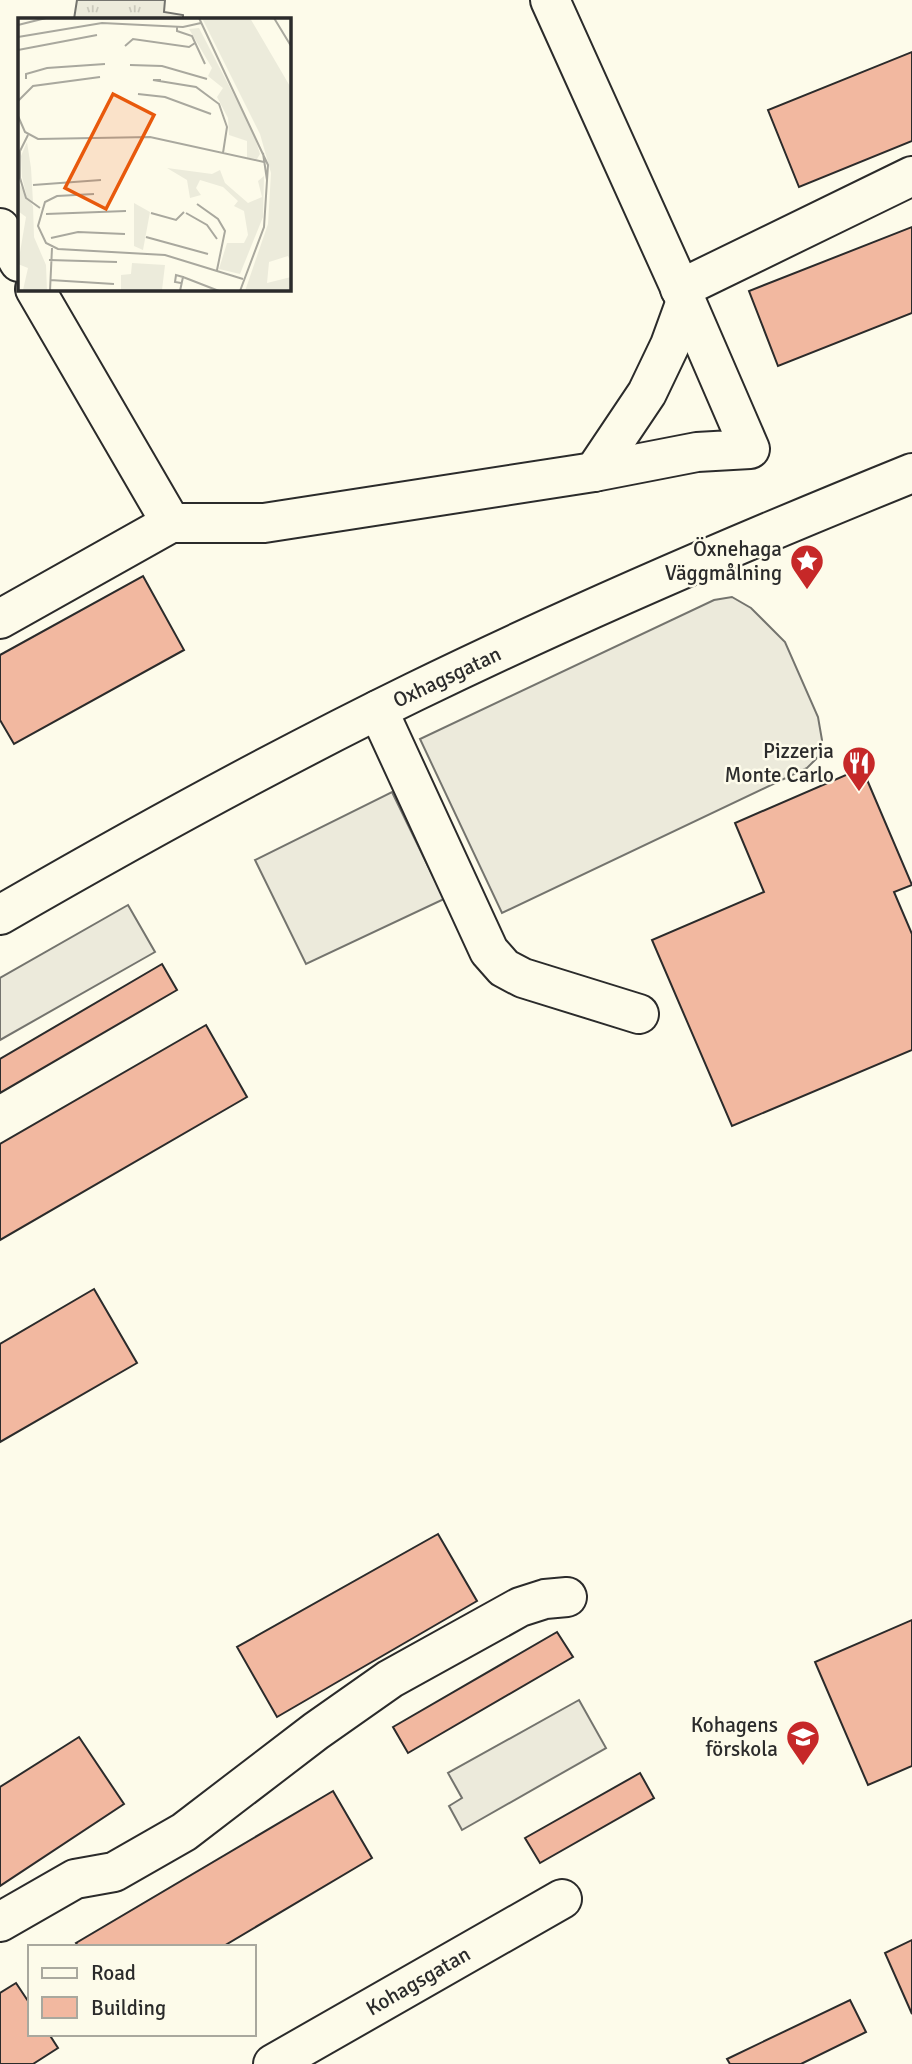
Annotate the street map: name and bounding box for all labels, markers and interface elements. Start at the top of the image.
inset map [18,18,290,290]
place label: Öxnehaga Väggmålning [665,536,782,586]
place icon: Öxnehaga Väggmålning [788,542,826,591]
street label: Oxhagsgatan [389,641,505,713]
place label: Pizzeria Monte Carlo [725,738,834,788]
restaurant icon: Pizzeria Monte Carlo [840,744,878,793]
place label: Kohagens förskola [691,1712,778,1762]
school or university icon: Kohagens förskola [784,1718,822,1767]
street label: Kohagsgatan [361,1941,475,2021]
legend [28,1945,256,2036]
text: Road [91,1960,136,1986]
text: Building [91,1995,166,2021]

